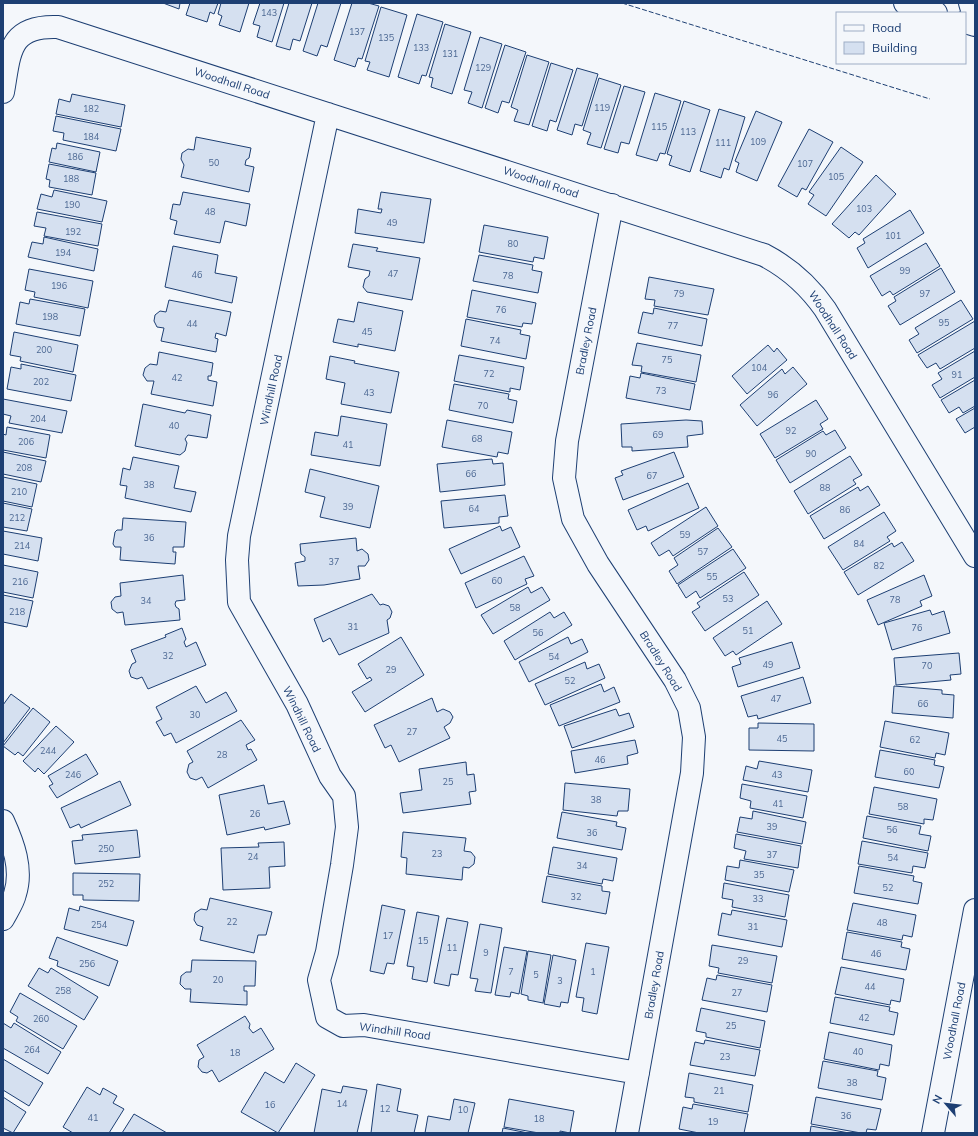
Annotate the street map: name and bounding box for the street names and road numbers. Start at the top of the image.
street label: Woodhall Road [192,64,272,102]
street label: Woodhall Road [501,163,581,201]
street label: Woodhall Road [806,288,860,362]
street label: Bradley Road [573,306,599,376]
street label: Windhill Road [257,353,285,427]
street label: Bradley Road [637,628,685,694]
street label: Windhill Road [280,684,324,754]
street label: Bradley Road [641,950,667,1020]
street label: Woodhall Road [940,981,968,1061]
street label: Windhill Road [358,1019,432,1043]

